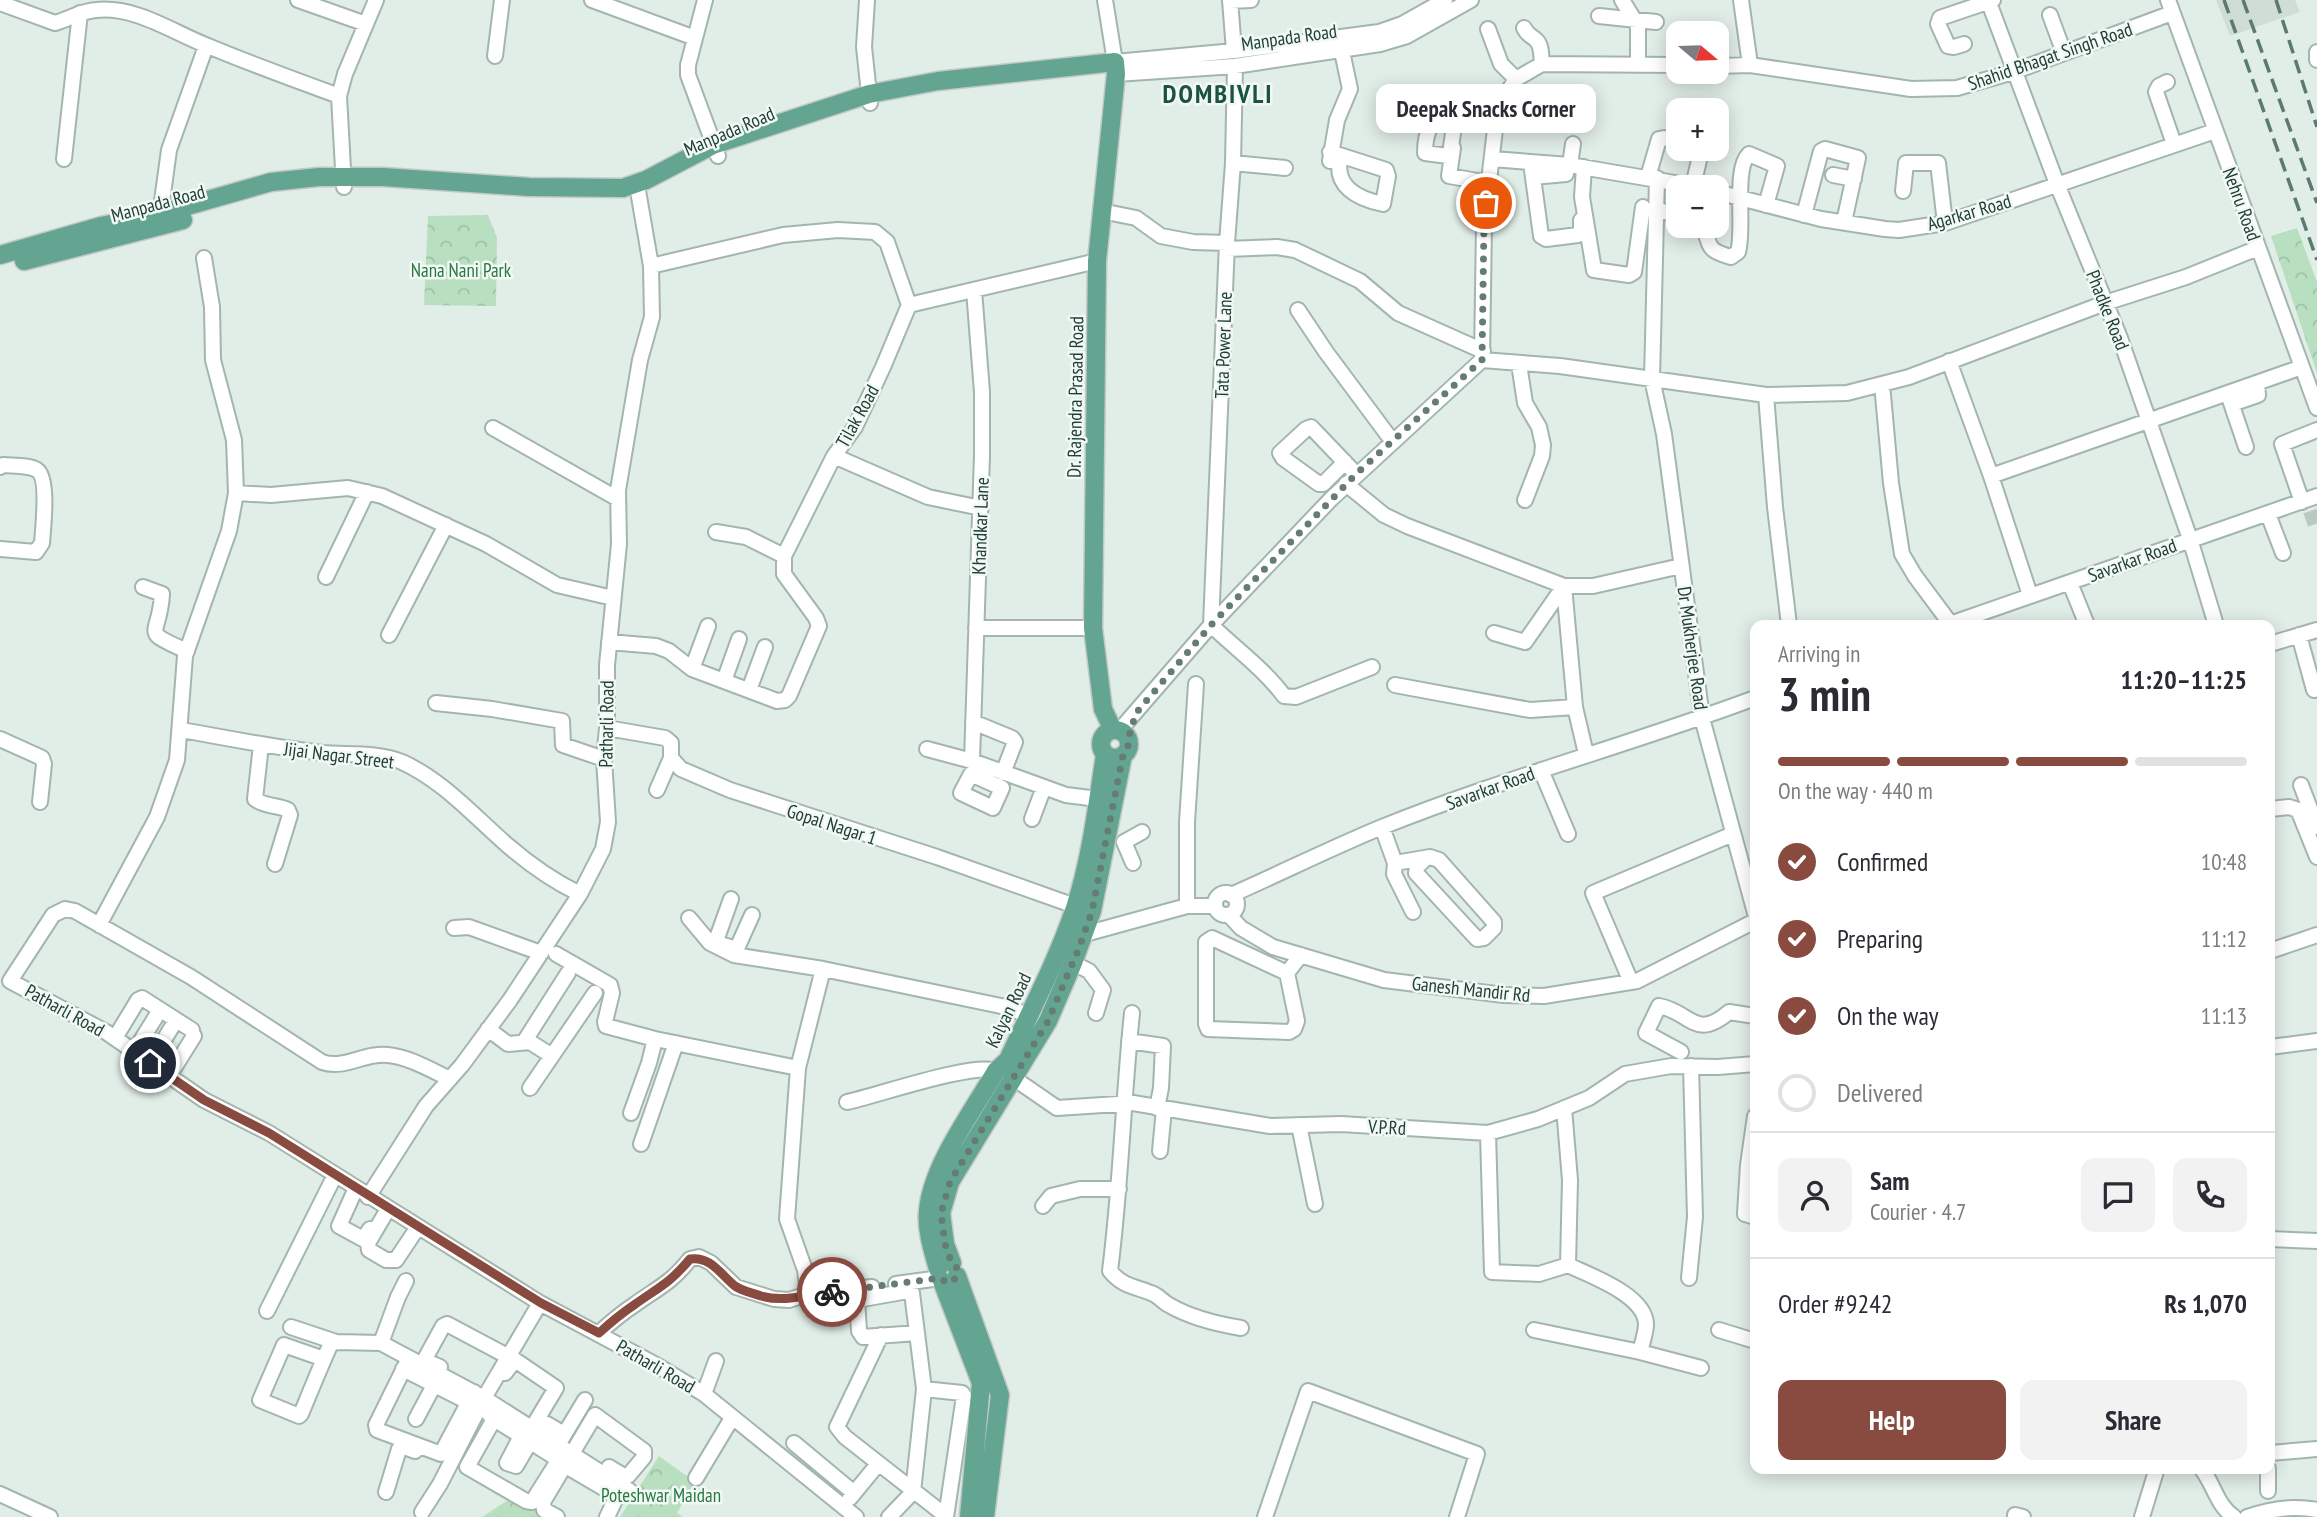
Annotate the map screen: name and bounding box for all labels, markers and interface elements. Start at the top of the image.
street label: Shahid Bhagat Singh Road [1965,17,2135,95]
street label: Manpada Road [1240,18,1338,56]
north arrow [1666,21,1729,84]
map controls [1666,21,1729,238]
district label: DOMBIVLI [1163,77,1273,110]
callout: Deepak Snacks Corner [1376,84,1596,133]
text: Deepak Snacks Corner [1396,94,1576,123]
button: + [1666,98,1729,161]
street label: Manpada Road [680,101,778,161]
street label: Nehru Road [2218,164,2266,244]
pin [1456,173,1516,233]
button: − [1666,175,1729,238]
street label: Manpada Road [108,179,208,227]
icon: bag [1467,184,1505,222]
street label: Agarkar Road [1924,189,2014,235]
park label: Nana Nani Park [411,258,512,282]
street label: Phadke Road [2081,266,2135,354]
street label: Tata Power Lane [1209,291,1237,399]
street label: Dr. Rajendra Prasad Road [1062,316,1088,478]
street label: Tilak Road [830,380,884,452]
street label: Khandkar Lane [966,477,994,575]
street label: Savarkar Road [2084,533,2180,587]
street label: Dr Mukherjee Road [1672,585,1714,711]
text: Arriving in [1778,639,1860,668]
text: 11:20–11:25 [2120,663,2247,696]
text: 3 min [1778,664,1871,724]
street label: Patharli Road [593,680,619,768]
street label: Jijai Nagar Street [282,736,396,774]
street label: Savarkar Road [1442,761,1538,815]
text: On the way · 440 m [1778,776,1933,805]
street label: Gopal Nagar 1 [784,798,880,850]
icon: check [1778,843,1816,881]
text: Confirmed [1837,845,1928,878]
text: 10:48 [2201,847,2247,876]
icon: check [1778,920,1816,958]
text: Preparing [1837,922,1923,955]
text: 11:12 [2201,924,2247,953]
street label: Kalyan Road [980,969,1036,1051]
street label: Ganesh Mandir Rd [1411,971,1531,1007]
street label: Patharli Road [21,978,109,1042]
icon: check [1778,997,1816,1035]
text: On the way [1837,999,1939,1032]
text: 11:13 [2201,1001,2247,1030]
pin [120,1033,180,1093]
icon: home [131,1044,169,1082]
text: Delivered [1837,1076,1923,1109]
street label: V.P.Rd [1366,1114,1407,1140]
button: person [1778,1158,1852,1232]
button: chat [2081,1158,2155,1232]
button: phone [2173,1158,2247,1232]
text: Sam [1870,1164,1909,1197]
text: Courier · 4.7 [1870,1197,1966,1226]
courier [797,1257,867,1327]
icon: bike [813,1273,851,1311]
text: Order #9242 [1778,1287,1893,1320]
text: Rs 1,070 [2164,1287,2247,1320]
street label: Patharli Road [612,1334,700,1398]
button: Help [1778,1380,2006,1460]
button: Share [2020,1380,2247,1460]
park label: Poteshwar Maidan [601,1483,721,1507]

